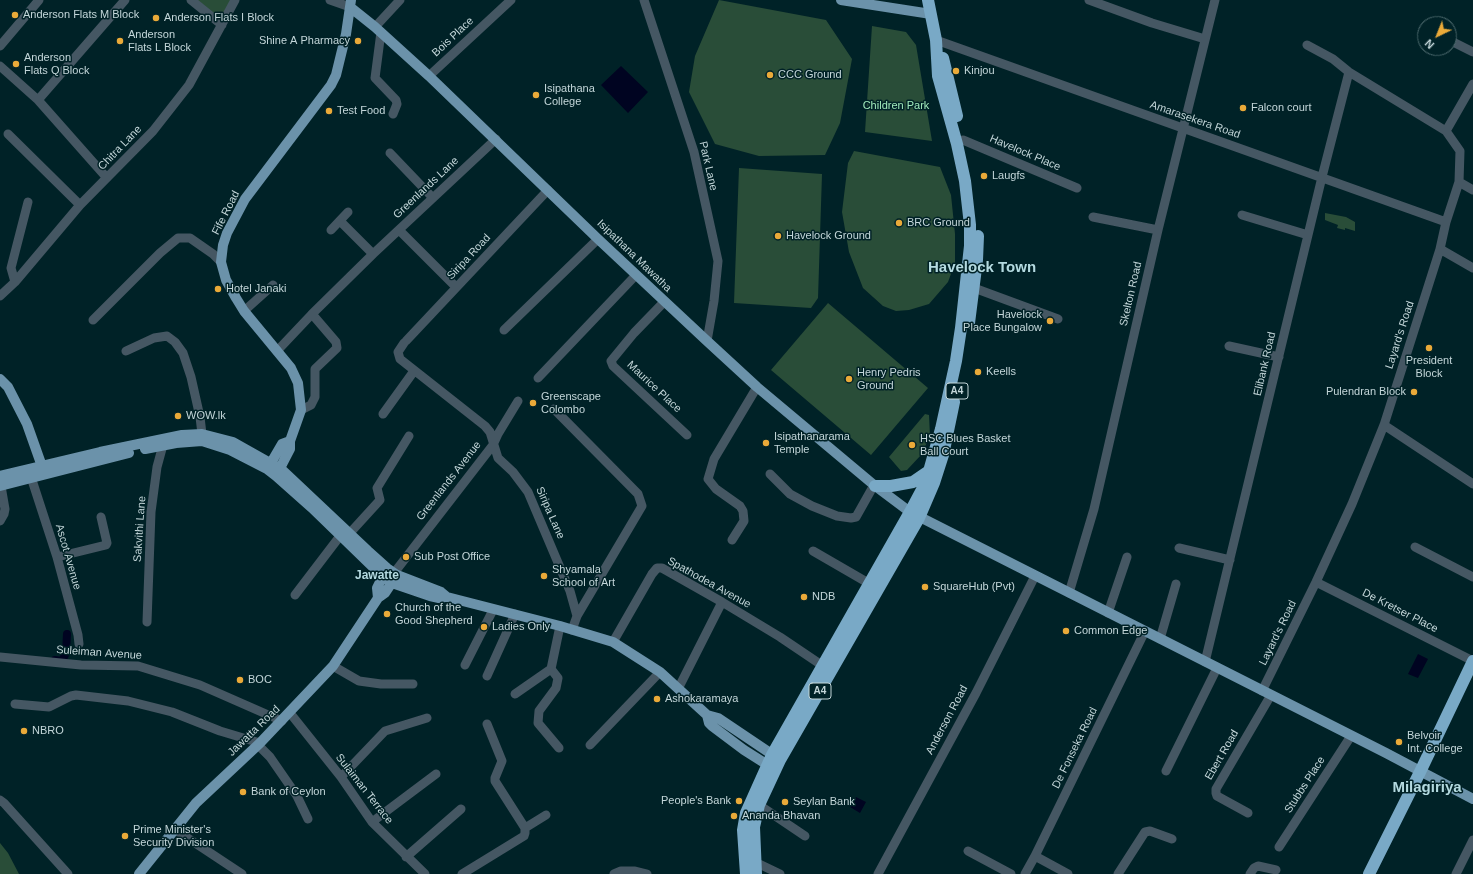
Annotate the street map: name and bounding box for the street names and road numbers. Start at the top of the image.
street label: Bois Place [429,14,477,60]
street label: Amarasekera Road [1148,98,1242,142]
street label: Chitra Lane [96,123,144,173]
street label: Havelock Place [988,132,1062,174]
street label: Park Lane [696,140,720,192]
street label: Greenlands Lane [391,154,461,222]
street label: Fife Road [209,189,243,237]
street label: Isipathana Mawatha [594,217,674,295]
street label: Siripa Road [445,231,493,283]
street label: Skelton Road [1117,260,1145,328]
street label: Layard's Road [1383,299,1417,371]
street label: Elibank Road [1251,331,1279,397]
street label: Maurice Place [624,358,684,416]
road number: A4 [946,383,968,399]
street label: Greenlands Avenue [414,439,484,523]
street label: Siripa Lane [533,485,567,541]
street label: Sakvithi Lane [131,496,149,562]
street label: Ascot Avenue [52,523,84,591]
street label: Spathodea Avenue [665,555,753,611]
street label: De Kretser Place [1360,586,1440,636]
street label: Layard's Road [1257,598,1299,668]
street label: Suleiman Avenue [56,643,142,663]
road number: A4 [809,683,831,699]
street label: Anderson Road [923,683,971,757]
street label: Jawatta Road [225,703,283,759]
street label: De Fonseka Road [1050,705,1100,791]
street label: Ebert Road [1202,728,1242,782]
street label: Sulaiman Terrace [332,751,396,827]
street label: Stubbs Place [1282,754,1328,816]

